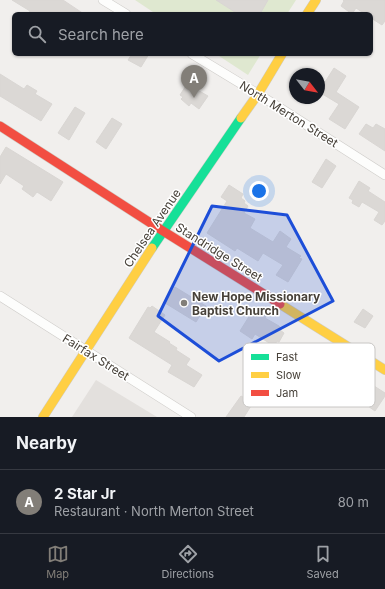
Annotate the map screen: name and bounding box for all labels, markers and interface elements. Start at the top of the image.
search box [12,12,373,56]
icon: search [26,23,48,45]
text: Search here [58,25,144,44]
pin: A [181,65,207,98]
north arrow [289,68,325,104]
street label: North Merton Street [237,78,341,150]
your location [249,181,269,201]
street label: Chelsea Avenue [120,186,184,270]
street label: Standridge Street [173,219,265,285]
place label: New Hope Missionary Baptist Church [192,289,321,318]
marker: New Hope Missionary Baptist Church [179,298,189,308]
street label: Fairfax Street [60,331,132,384]
legend [243,343,375,407]
text: Fast [276,350,298,364]
text: Slow [276,368,301,382]
text: Jam [276,386,298,400]
text: Nearby [16,433,77,453]
text: 2 Star Jr [54,484,116,503]
text: A [24,494,34,510]
text: 80 m [338,494,369,510]
text: Restaurant · North Merton Street [54,503,254,519]
tab: Map [46,543,69,581]
tab: Directions [162,543,214,581]
tab: Saved [307,543,339,581]

